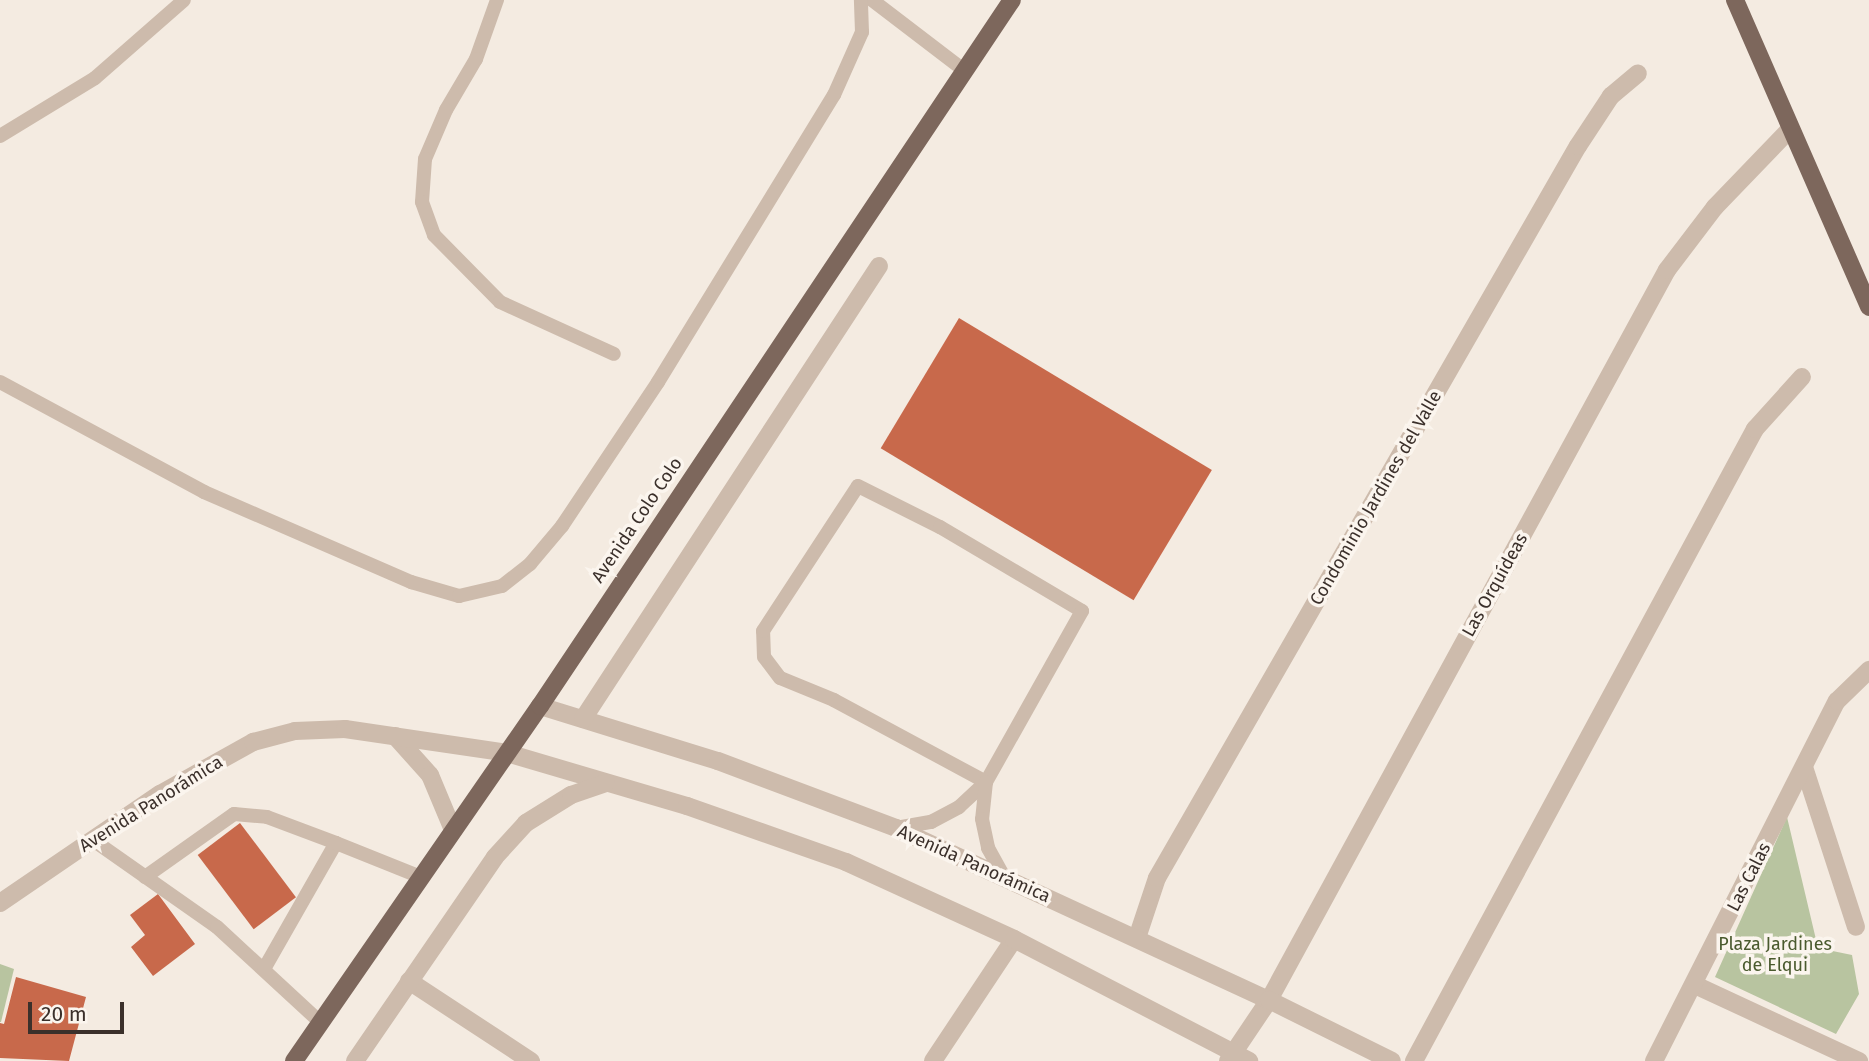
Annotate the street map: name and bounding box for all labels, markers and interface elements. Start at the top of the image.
street label: Condominio Jardines del Valle [1306,387,1446,609]
street label: Avenida Colo Colo [587,453,687,587]
street label: Las Orquídeas [1458,529,1532,641]
street label: Avenida Panorámica [75,751,227,857]
street label: Avenida Panorámica [894,821,1054,907]
street label: Las Calas [1723,839,1775,915]
park label: Plaza Jardines de Elqui [1718,934,1832,976]
scale bar [32,988,128,1032]
text: 20 m [41,1001,87,1027]

